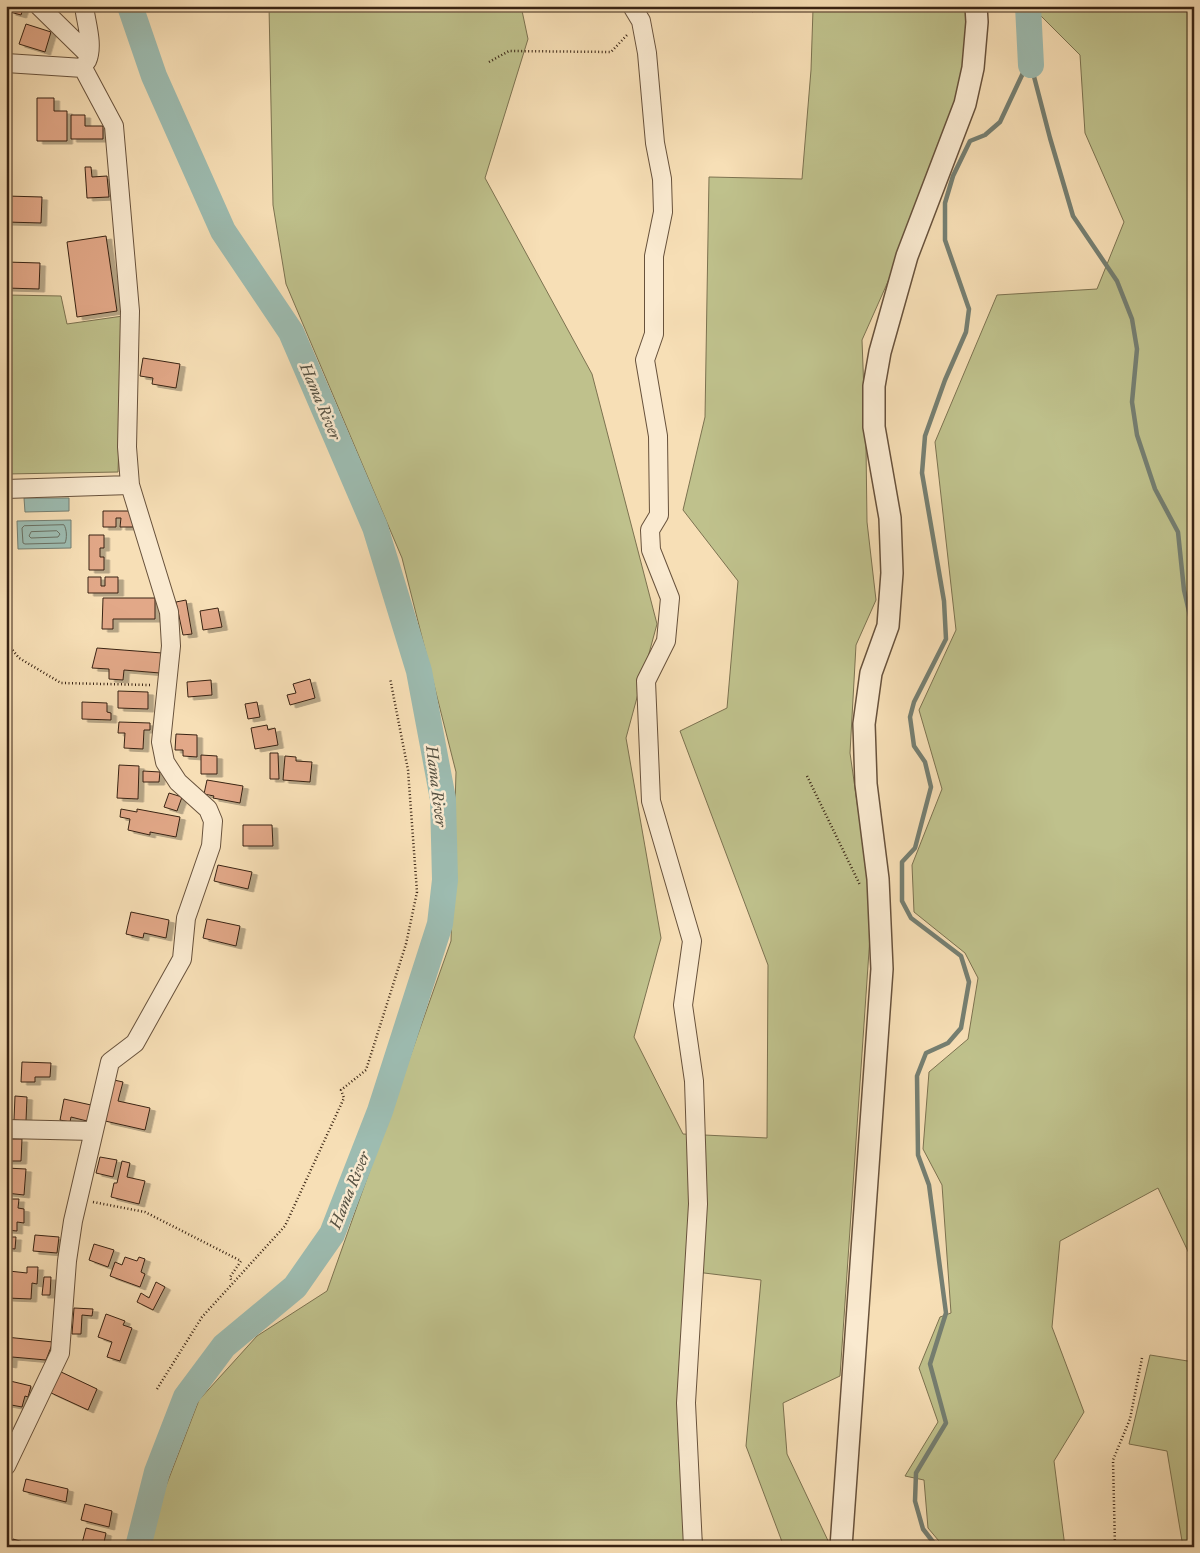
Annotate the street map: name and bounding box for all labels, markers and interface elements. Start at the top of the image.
water label: Hama River [295,359,346,444]
water label: Hama River [422,743,451,829]
water label: Hama River [325,1147,374,1233]

